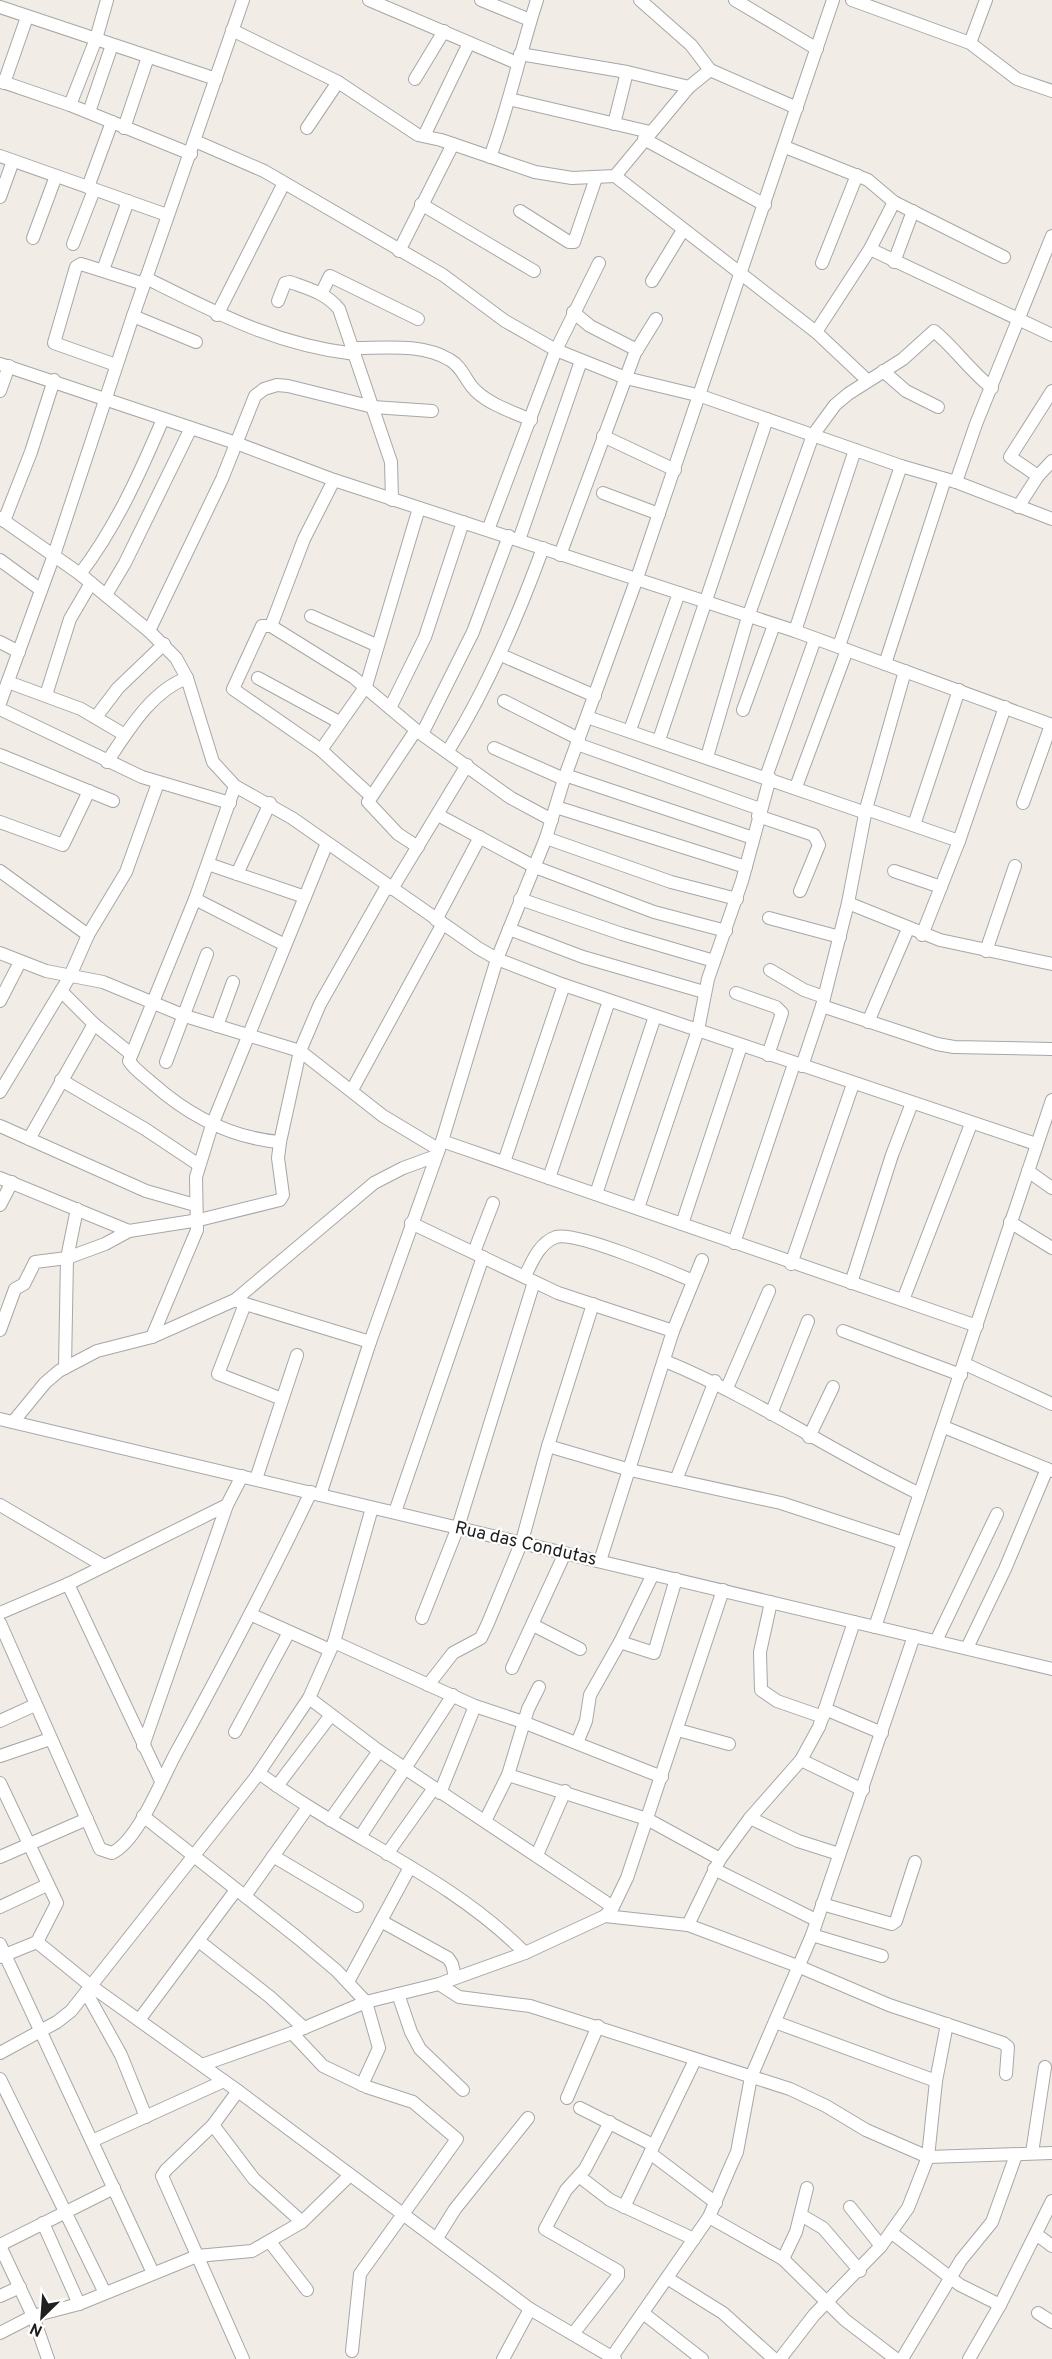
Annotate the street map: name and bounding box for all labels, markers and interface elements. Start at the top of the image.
street label: Rua das Condutas [453,1517,599,1572]
north arrow [12,2287,72,2347]
text: N [27,2317,46,2340]

